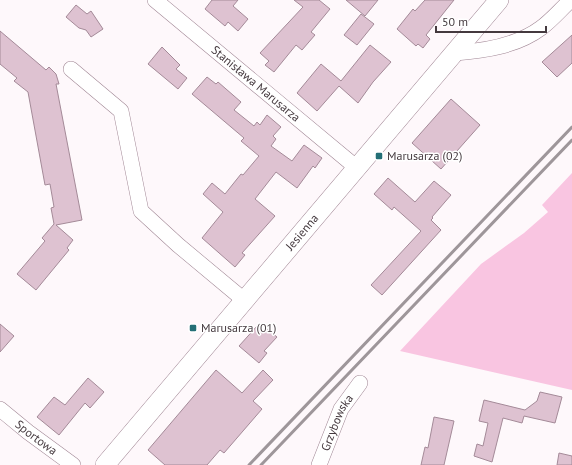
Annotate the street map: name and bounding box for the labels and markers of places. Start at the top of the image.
place label: Marusarza (02) [387,148,462,163]
marker: Marusarza (02) [374,151,384,161]
place label: Marusarza (01) [201,320,276,335]
marker: Marusarza (01) [188,323,198,333]

